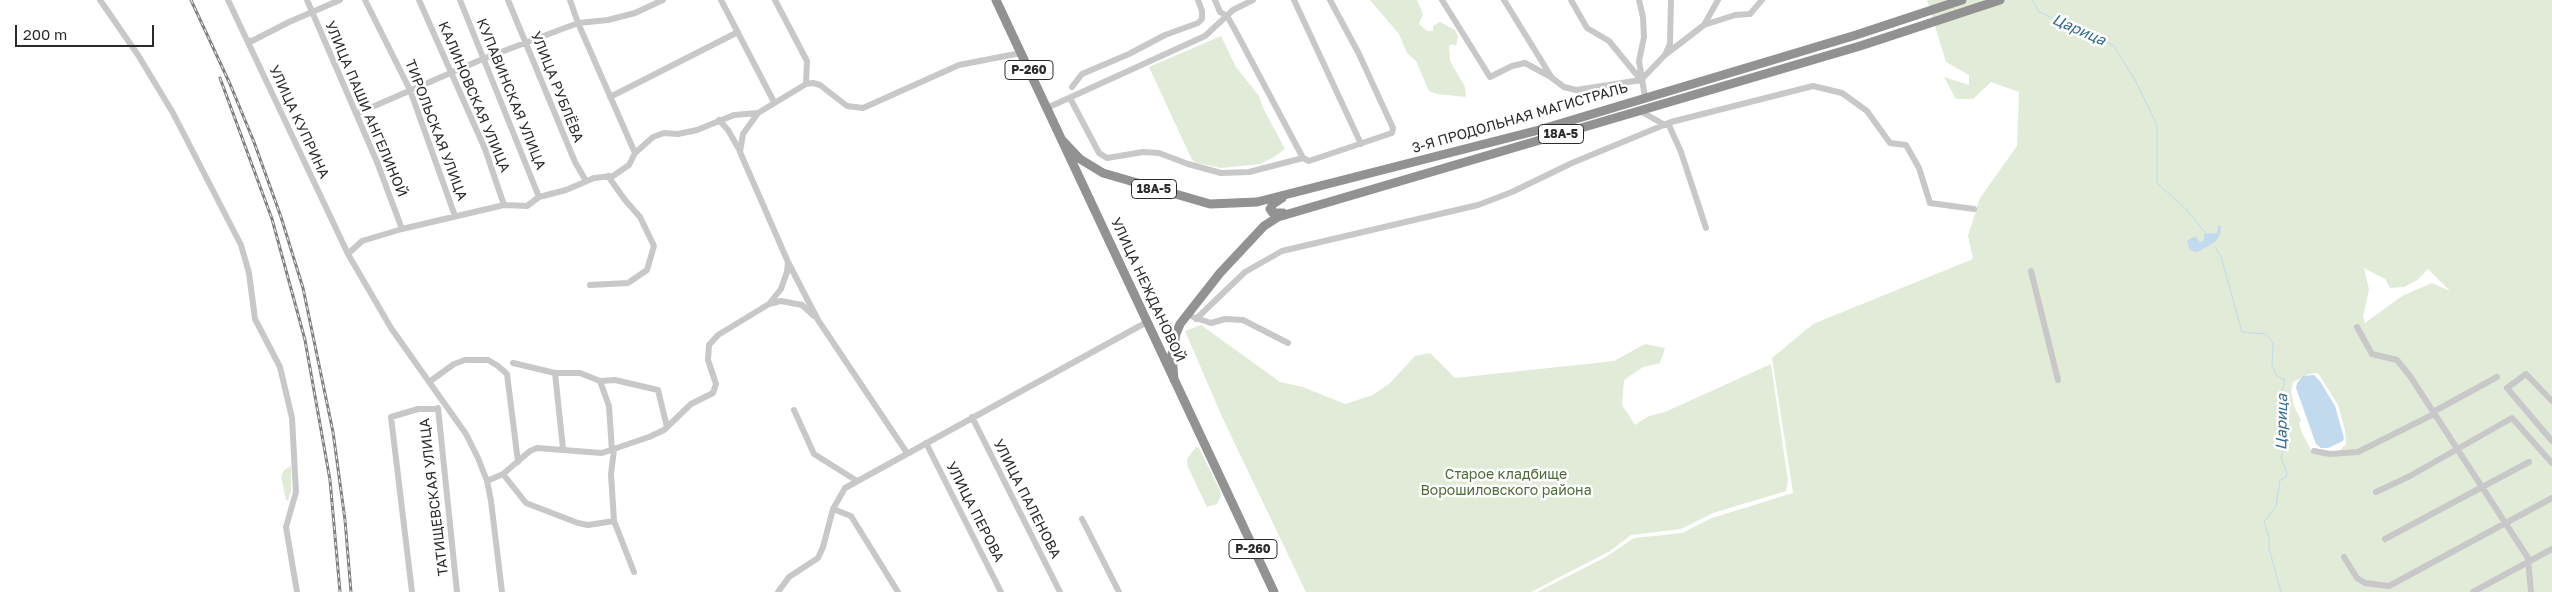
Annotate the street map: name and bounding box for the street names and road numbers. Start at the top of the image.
street label: КУПАВИНСКАЯ УЛИЦА [473,16,549,172]
street label: УЛИЦА ПАШИ АНГЕЛИНОЙ [321,19,411,199]
street label: КАЛИНОВСКАЯ УЛИЦА [435,19,513,175]
street label: УЛИЦА РУБЛЁВА [527,29,587,145]
street label: ТИРОЛЬСКАЯ УЛИЦА [401,57,471,203]
road number: Р-260 [1005,60,1053,80]
street label: УЛИЦА КУПРИНА [265,63,333,181]
street label: 3-Я ПРОДОЛЬНАЯ МАГИСТРАЛЬ [1410,79,1630,157]
road number: 18А-5 [1538,125,1584,144]
road number: 18А-5 [1132,180,1176,198]
street label: УЛИЦА НЕЖДАНОВОЙ [1107,215,1189,365]
street label: ТАТИЩЕВСКАЯ УЛИЦА [416,417,452,577]
street label: УЛИЦА ПАЛЕНОВА [990,437,1064,561]
street label: УЛИЦА ПЕРОВА [942,459,1008,565]
road number: Р-260 [1229,540,1277,558]

